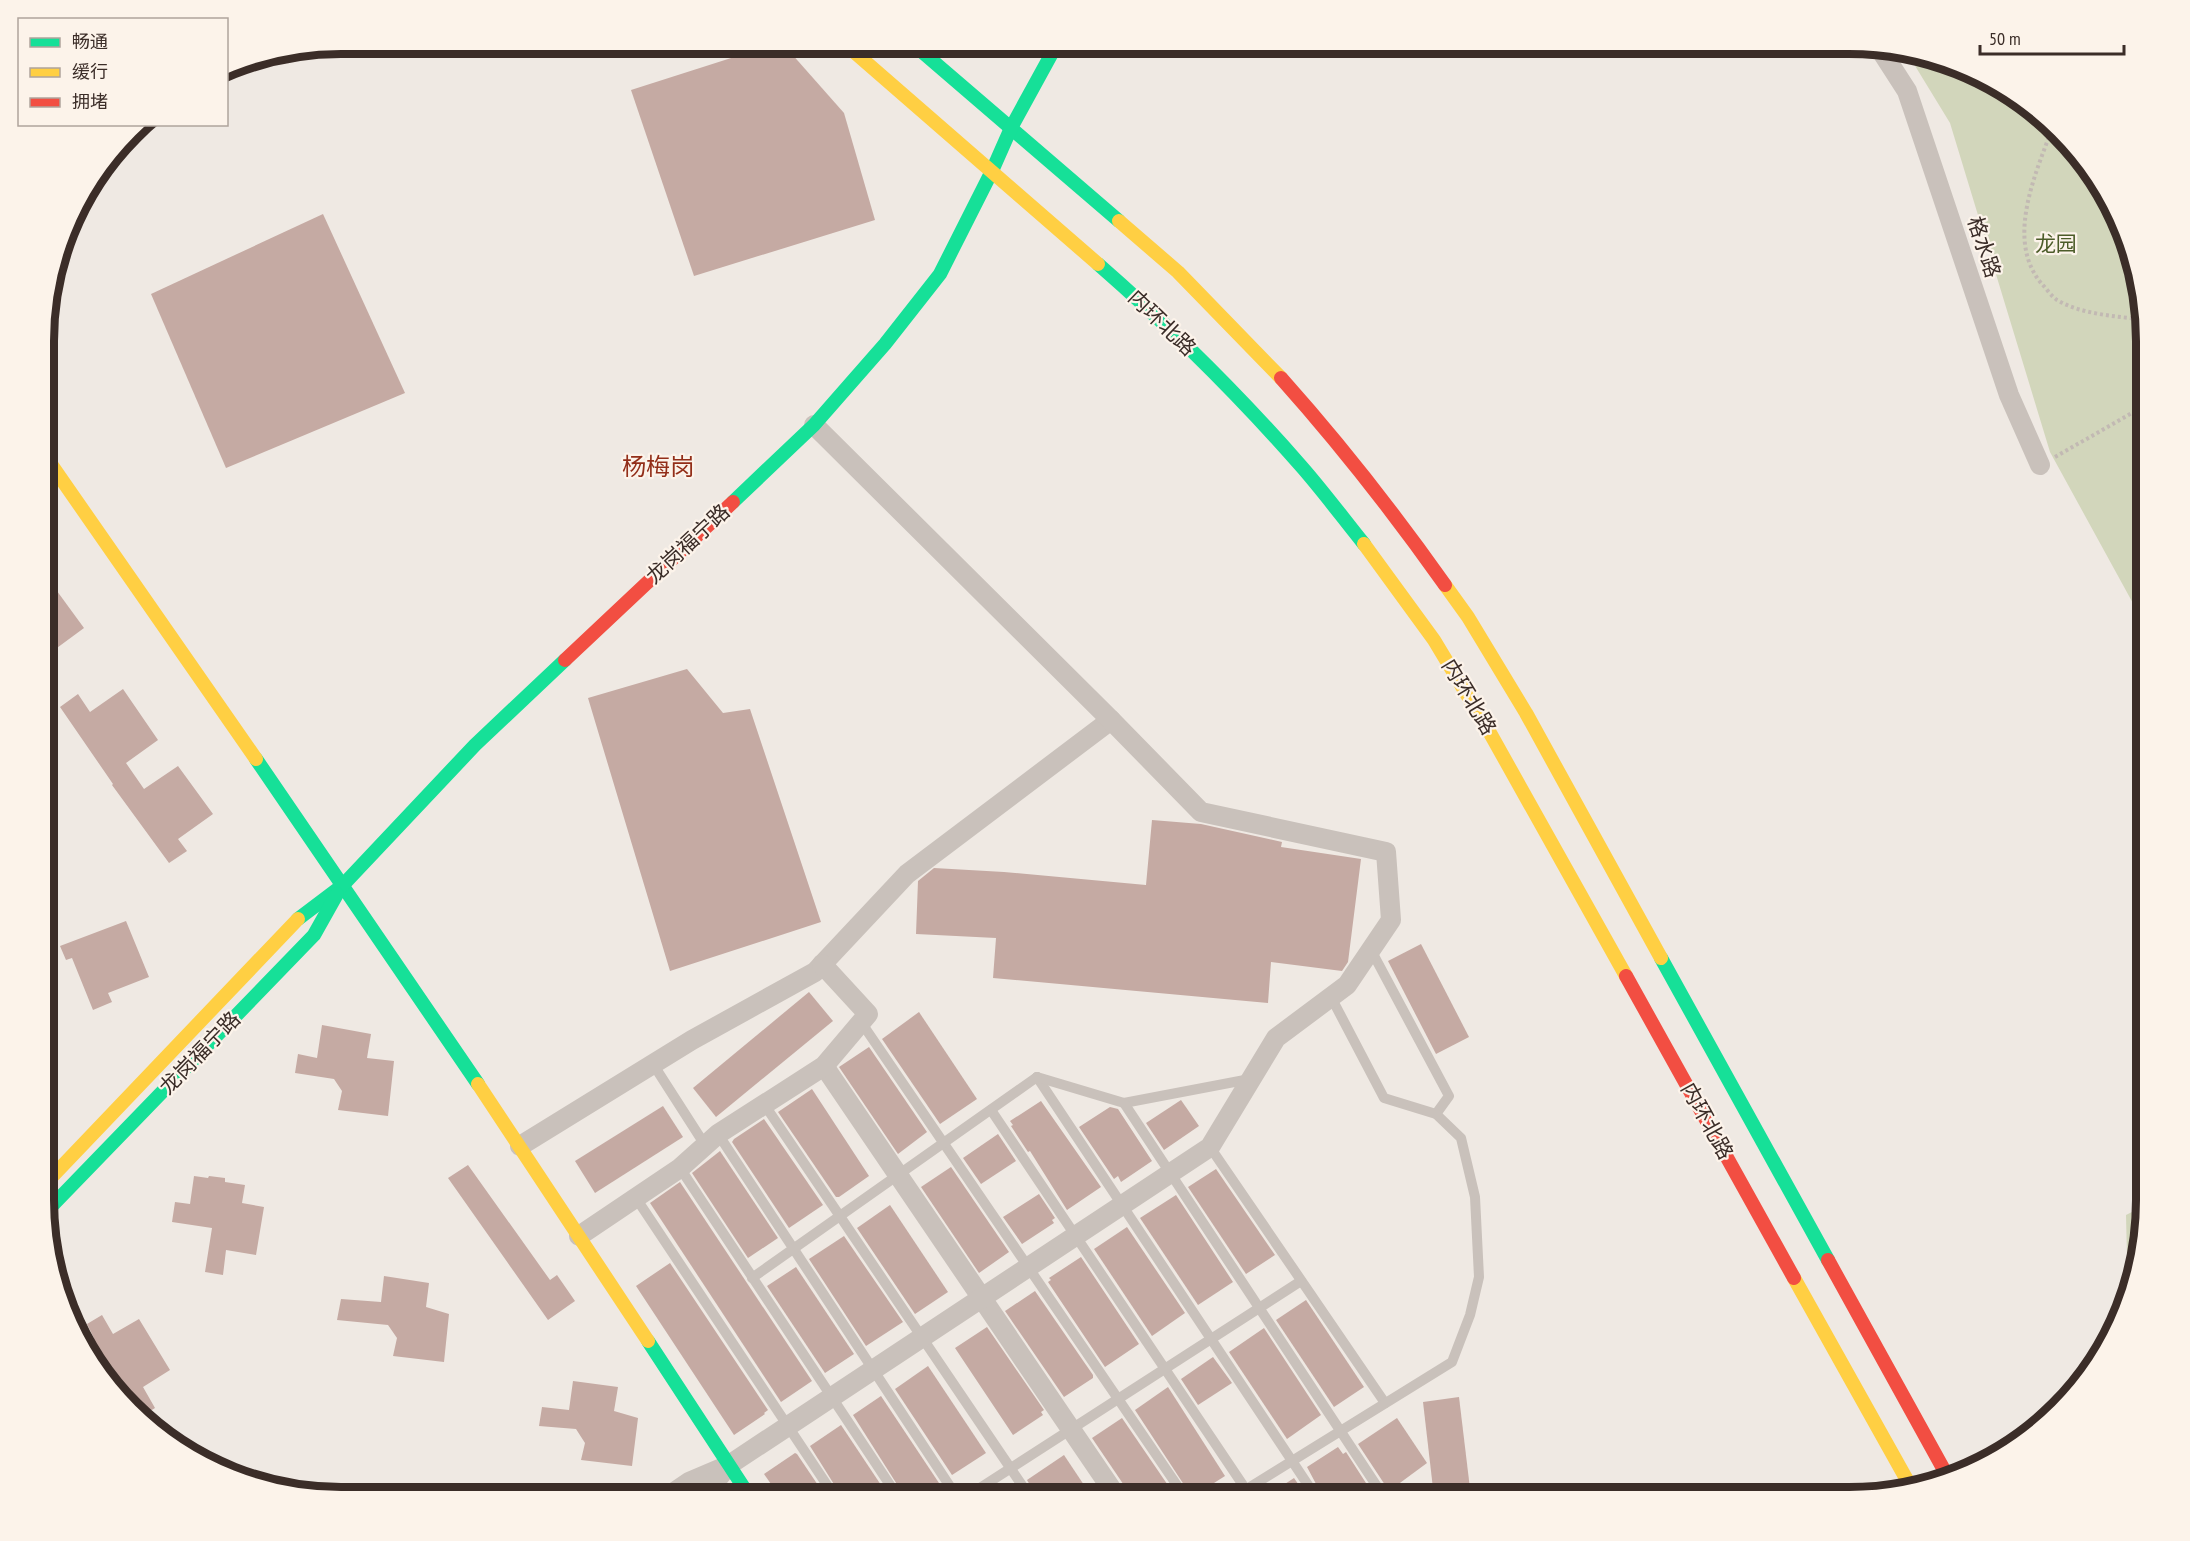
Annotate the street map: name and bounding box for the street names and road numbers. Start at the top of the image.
street label: 格水路 [1962,213,2007,281]
street label: 内环北路 [1123,284,1202,362]
street label: 龙岗福宁路 [640,498,735,589]
street label: 内环北路 [1436,654,1503,740]
street label: 龙岗福宁路 [153,1006,246,1100]
street label: 内环北路 [1675,1077,1740,1164]

